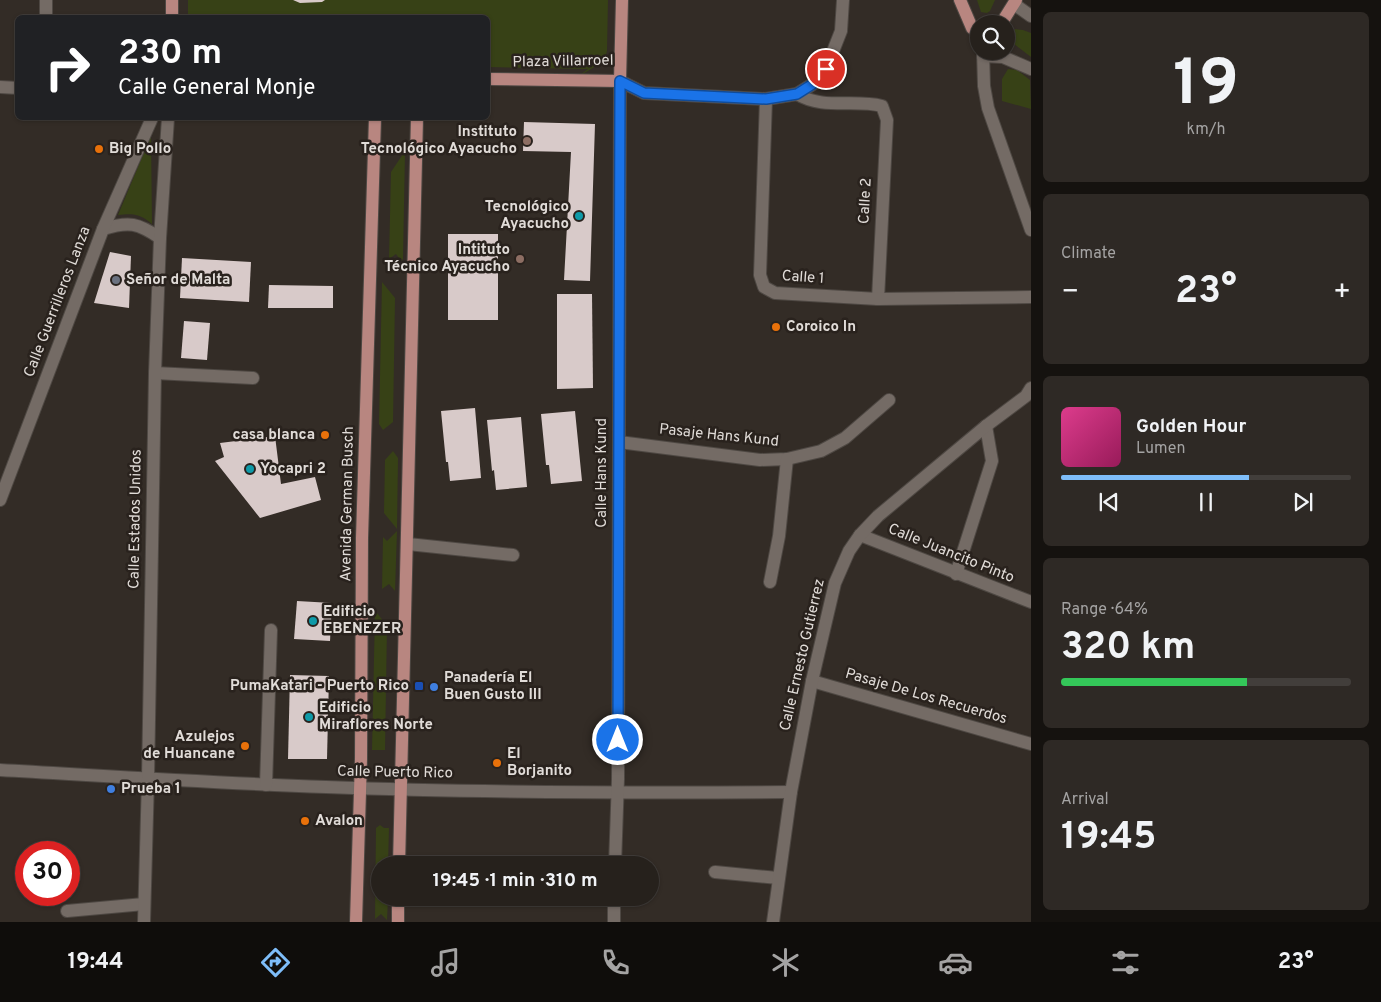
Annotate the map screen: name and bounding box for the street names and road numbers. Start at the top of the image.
street label: Plaza Villarroel [512,52,614,72]
street label: Calle 2 [855,177,877,225]
street label: Calle Guerrilleros Lanza [20,224,96,380]
street label: Calle 1 [781,267,825,289]
street label: Calle Hans Kund [593,418,612,528]
street label: Pasaje Hans Kund [658,420,780,452]
street label: Avenida German Busch [337,426,359,582]
street label: Calle Estados Unidos [125,449,147,589]
street label: Calle Juancito Pinto [885,520,1017,588]
street label: Calle Ernesto Gutierrez [776,577,830,733]
street label: Pasaje De Los Recuerdos [843,665,1009,729]
street label: Calle Puerto Rico [337,762,453,784]

